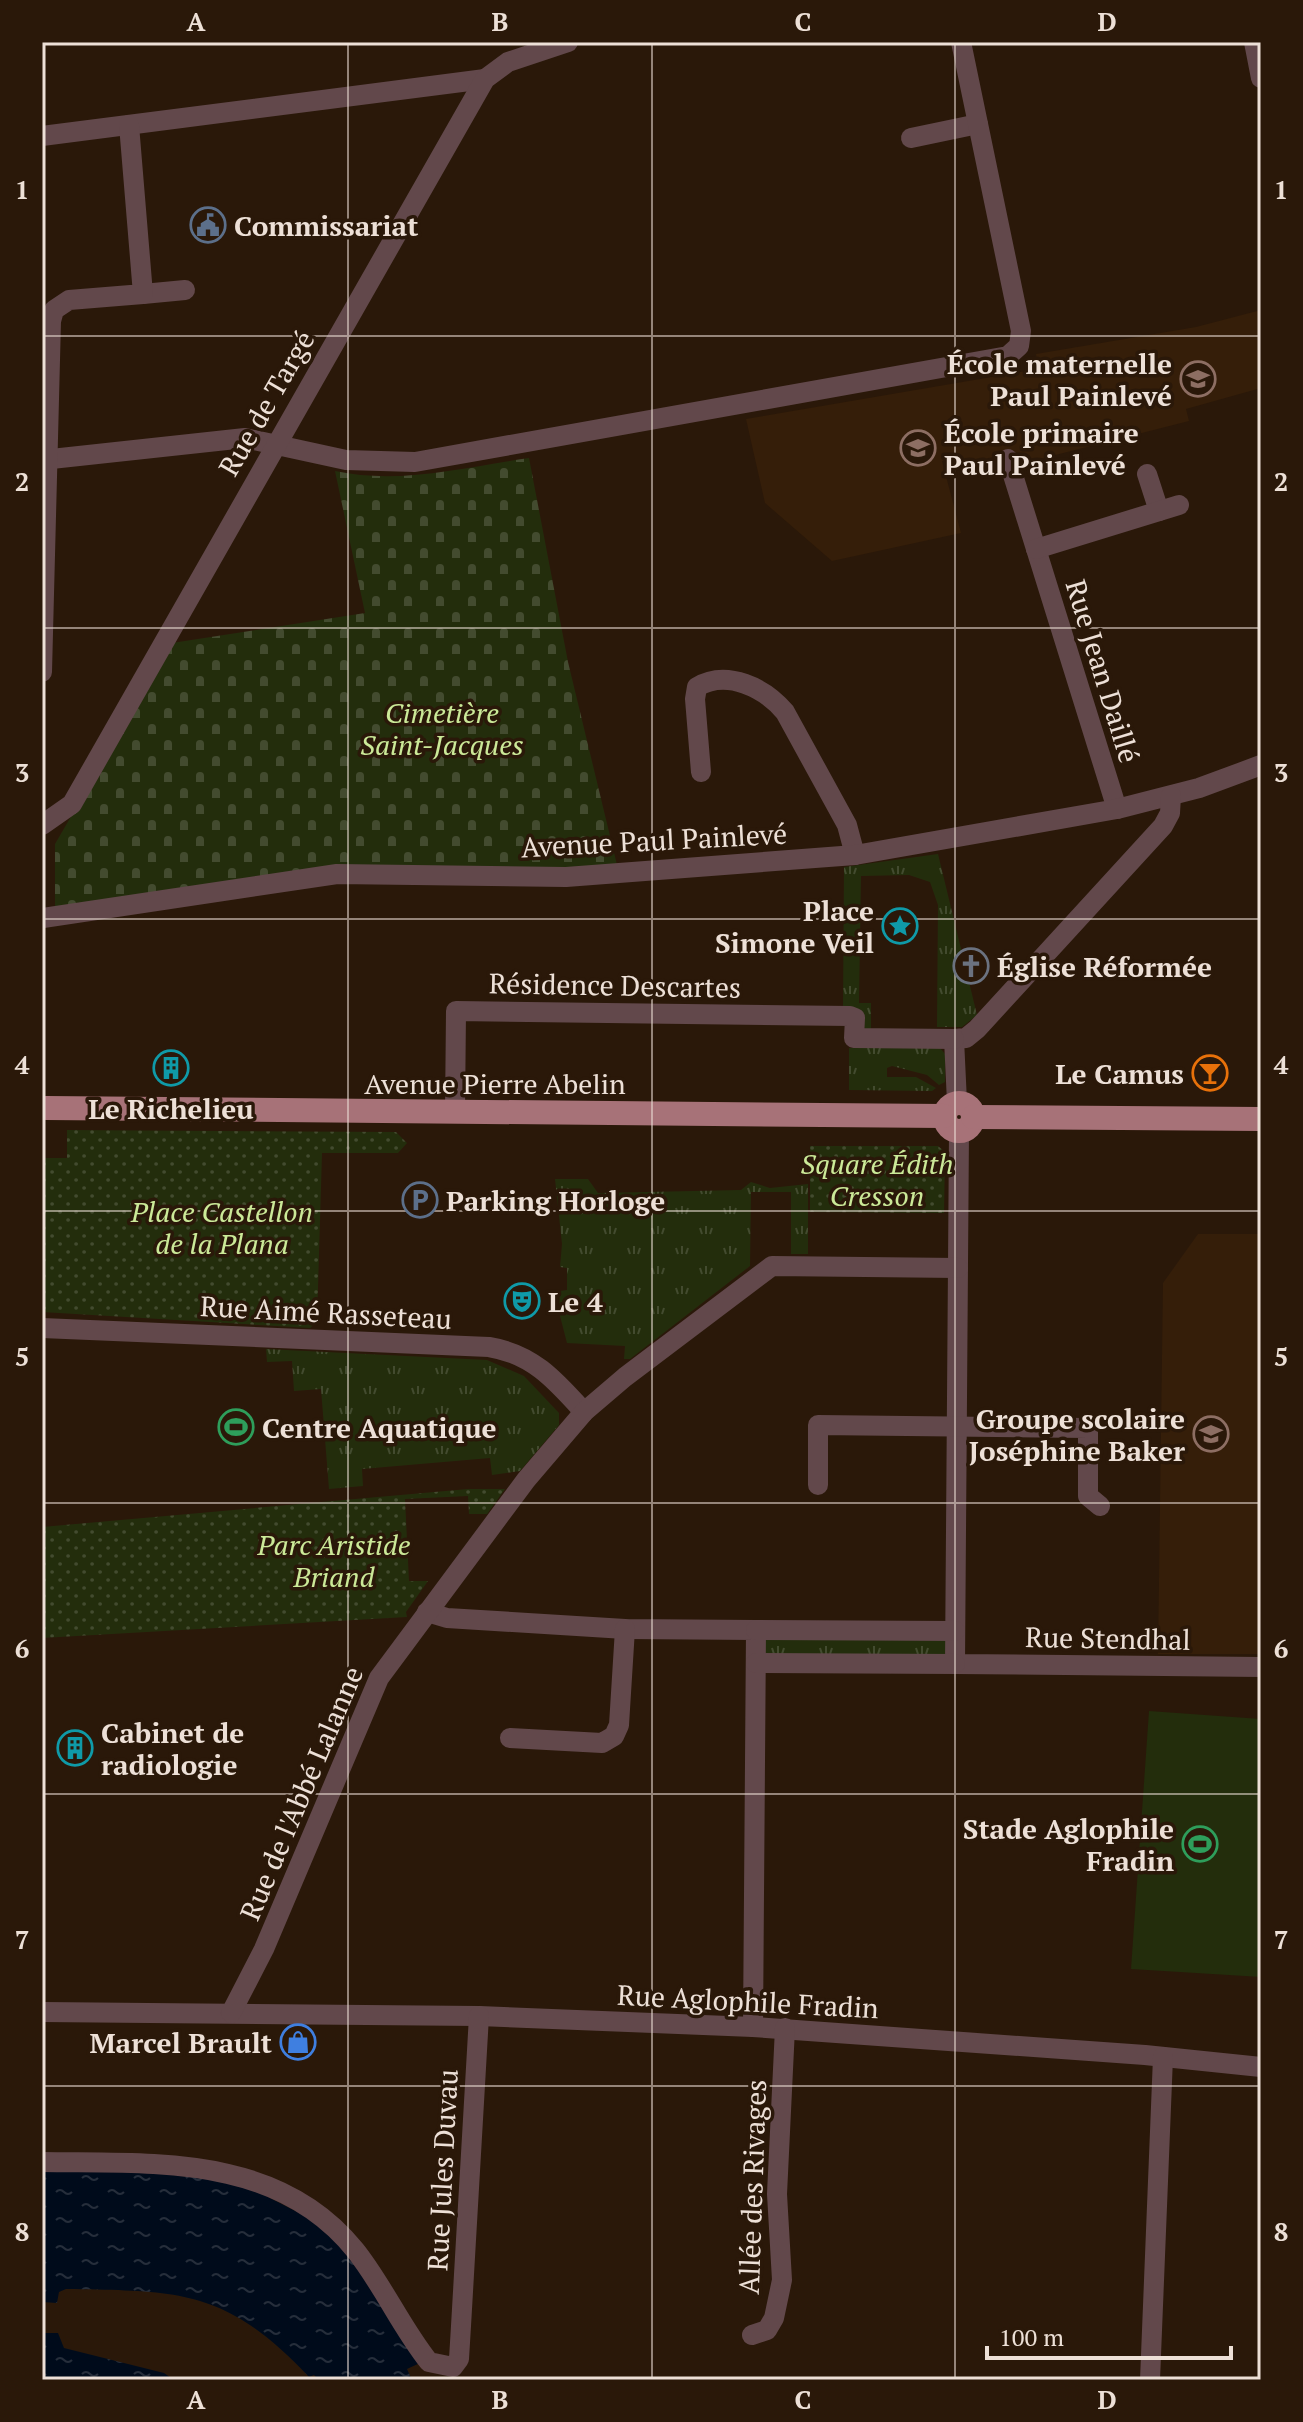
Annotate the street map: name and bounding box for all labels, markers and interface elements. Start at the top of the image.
text: A [187,4,206,38]
text: B [492,4,508,38]
text: C [795,4,811,38]
text: D [1097,4,1117,38]
text: 1 [15,172,29,206]
text: 1 [1274,172,1288,206]
public building icon: Commissariat [189,206,227,244]
place label: Commissariat [234,207,418,244]
street label: Rue de Targé [210,324,322,482]
place label: École maternelle Paul Painlevé [947,345,1172,414]
school or university icon: École maternelle Paul Painlevé [1179,360,1217,398]
place label: École primaire Paul Painlevé [944,414,1139,483]
school or university icon: École primaire Paul Painlevé [899,429,937,467]
text: 2 [15,464,29,498]
text: 2 [1274,464,1288,498]
street label: Rue Jean Daillé [1058,575,1148,767]
park label: Cimetière Saint-Jacques [360,694,524,763]
text: 3 [15,755,29,789]
text: 3 [1274,755,1288,789]
street label: Avenue Paul Painlevé [520,815,788,865]
place label: Place Simone Veil [715,892,874,961]
place icon: Place Simone Veil [881,907,919,945]
church icon: Église Réformée [952,947,990,985]
place label: Église Réformée [997,948,1212,985]
street label: Résidence Descartes [489,964,741,1006]
text: 4 [15,1047,30,1081]
text: 4 [1274,1047,1289,1081]
building icon: Le Richelieu [152,1049,190,1087]
bar icon: Le Camus [1191,1054,1229,1092]
place label: Le Camus [1055,1055,1184,1092]
street label: Avenue Pierre Abelin [364,1065,626,1102]
place label: Le Richelieu [88,1090,254,1127]
park label: Square Édith Cresson [800,1145,954,1214]
parking icon: Parking Horloge [401,1181,439,1219]
place label: Parking Horloge [446,1182,665,1219]
park label: Place Castellon de la Plana [130,1193,313,1262]
theatre icon: Le 4 [503,1282,541,1320]
place label: Le 4 [548,1283,603,1320]
street label: Rue Aimé Rasseteau [199,1287,453,1337]
text: 5 [15,1339,29,1373]
text: 5 [1274,1339,1288,1373]
place label: Groupe scolaire Joséphine Baker [969,1400,1185,1469]
sports icon: Centre Aquatique [217,1408,255,1446]
place label: Centre Aquatique [262,1409,497,1446]
school or university icon: Groupe scolaire Joséphine Baker [1192,1415,1230,1453]
park label: Parc Aristide Briand [256,1526,411,1595]
street label: Rue Stendhal [1025,1618,1191,1658]
text: 6 [15,1631,29,1665]
text: 6 [1274,1631,1288,1665]
street label: Rue de l'Abbé Lalanne [231,1660,371,1926]
place label: Cabinet de radiologie [101,1714,244,1783]
building icon: Cabinet de radiologie [56,1729,94,1767]
place label: Stade Aglophile Fradin [963,1810,1174,1879]
sports icon: Stade Aglophile Fradin [1181,1825,1219,1863]
text: 7 [15,1922,29,1956]
text: 7 [1274,1922,1288,1956]
street label: Rue Aglophile Fradin [616,1976,880,2026]
shop icon: Marcel Brault [279,2023,317,2061]
place label: Marcel Brault [90,2024,272,2061]
street label: Rue Jules Duvau [418,2068,466,2272]
street label: Allée des Rivages [730,2079,774,2295]
text: 8 [15,2214,29,2248]
text: 8 [1274,2214,1288,2248]
scale bar [987,2310,1231,2360]
text: 100 m [999,2321,1064,2353]
text: A [187,2382,206,2416]
text: B [492,2382,508,2416]
text: C [795,2382,811,2416]
text: D [1097,2382,1117,2416]

